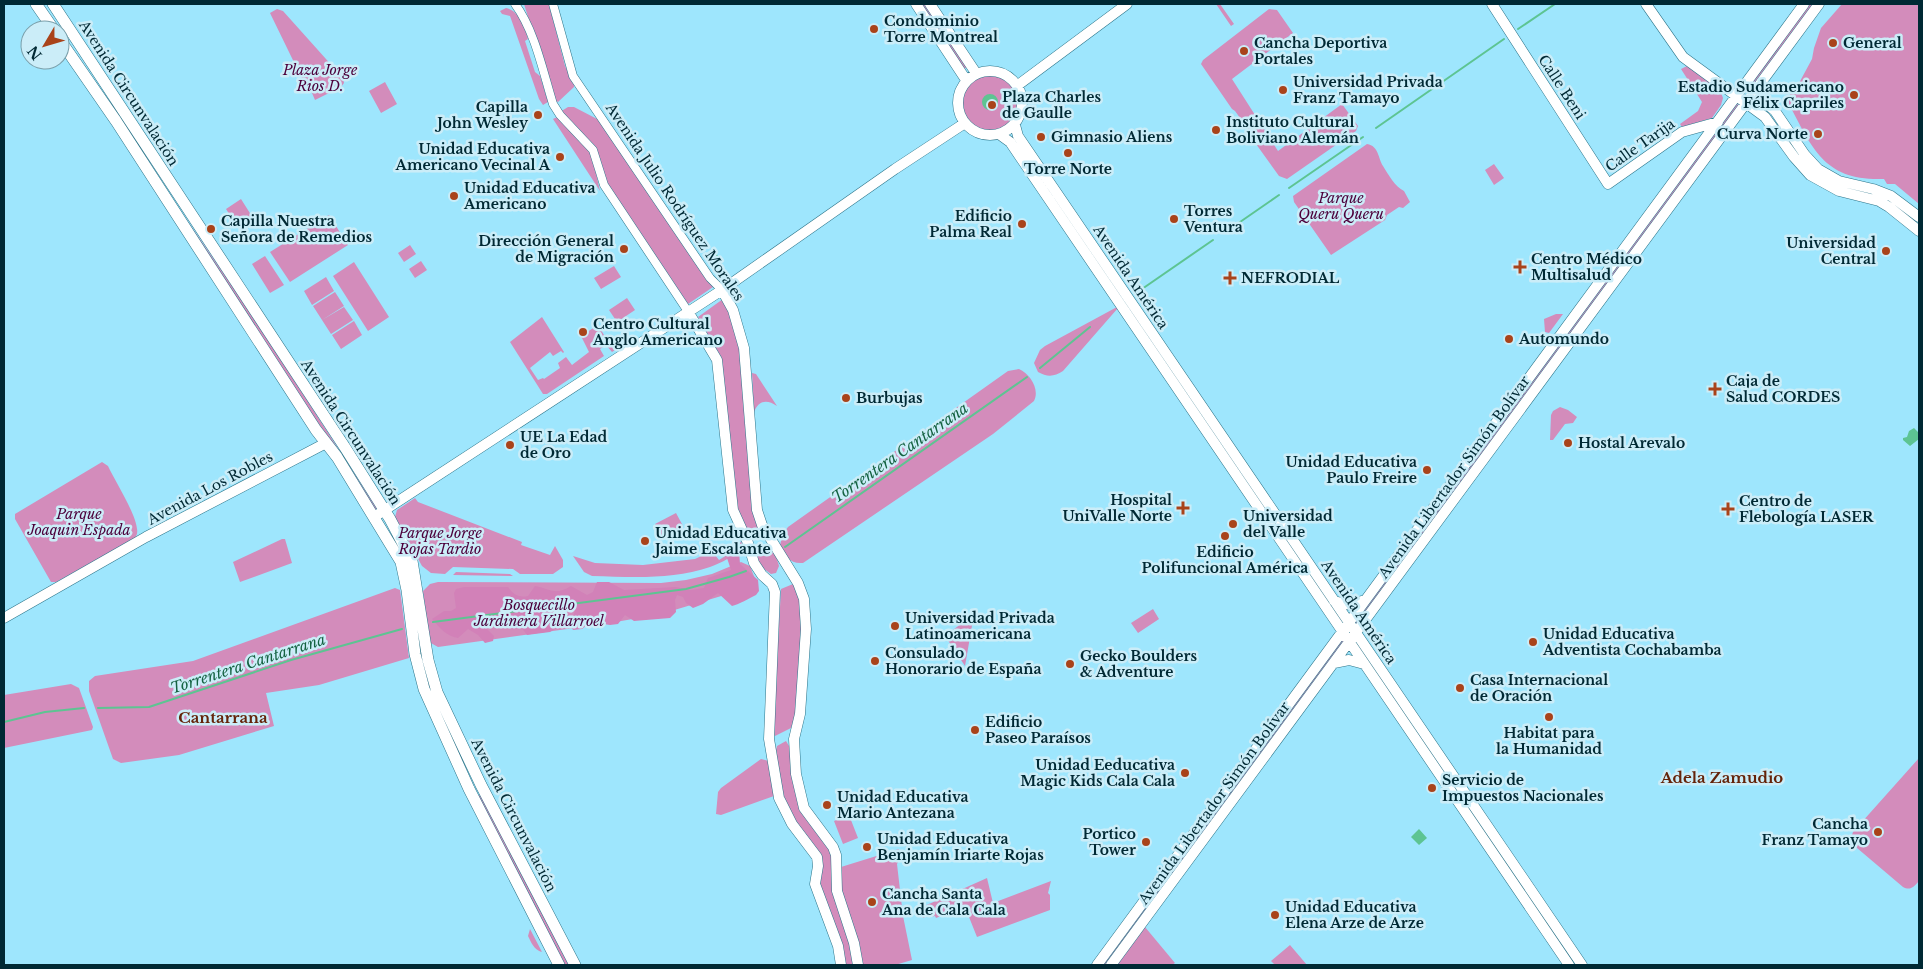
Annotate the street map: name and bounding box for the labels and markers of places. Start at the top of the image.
place label: Condominio Torre Montreal [884,12,998,46]
marker: Condominio Torre Montreal [868,23,880,35]
place label: Cancha Deportiva Portales [1254,34,1387,68]
place label: General [1843,34,1902,52]
marker: General [1827,37,1839,49]
marker: Cancha Deportiva Portales [1238,45,1250,57]
place label: Universidad Privada Franz Tamayo [1293,73,1443,107]
place label: Estadio Sudamericano Félix Capriles [1678,78,1844,112]
marker: Universidad Privada Franz Tamayo [1277,84,1289,96]
place label: Plaza Charles de Gaulle [1002,88,1101,122]
marker: Estadio Sudamericano Félix Capriles [1848,89,1860,101]
place label: Capilla John Wesley [434,98,529,132]
marker: Plaza Charles de Gaulle [986,99,998,111]
marker: Capilla John Wesley [532,109,544,121]
place label: Instituto Cultural Boliviano Alemán [1226,113,1359,147]
marker: Instituto Cultural Boliviano Alemán [1210,124,1222,136]
place label: Curva Norte [1717,125,1808,143]
place label: Gimnasio Aliens [1051,128,1173,146]
marker: Curva Norte [1812,128,1824,140]
marker: Gimnasio Aliens [1035,131,1047,143]
place label: Unidad Educativa Americano Vecinal A [395,140,551,174]
marker: Torre Norte [1062,147,1074,159]
marker: Unidad Educativa Americano Vecinal A [554,151,566,163]
place label: Torre Norte [1024,160,1112,178]
place label: Unidad Educativa Americano [463,179,596,213]
marker: Unidad Educativa Americano [448,190,460,202]
place label: Torres Ventura [1183,202,1243,236]
place label: Edificio Palma Real [929,207,1012,241]
place label: Capilla Nuestra Señora de Remedios [221,212,372,246]
marker: Torres Ventura [1168,213,1180,225]
marker: Edificio Palma Real [1016,218,1028,230]
marker: Capilla Nuestra Señora de Remedios [205,223,217,235]
place label: Dirección General de Migración [478,232,614,266]
place label: Universidad Central [1786,234,1876,268]
marker: Dirección General de Migración [618,243,630,255]
marker: Universidad Central [1880,245,1892,257]
place label: Centro Médico Multisalud [1531,250,1642,284]
marker: Centro Médico Multisalud [1513,260,1527,274]
place label: NEFRODIAL [1241,269,1340,287]
marker: NEFRODIAL [1223,271,1237,285]
place label: Centro Cultural Anglo Americano [592,315,723,349]
marker: Centro Cultural Anglo Americano [577,326,589,338]
place label: Automundo [1518,330,1609,348]
marker: Automundo [1503,333,1515,345]
place label: Caja de Salud CORDES [1726,372,1840,406]
marker: Caja de Salud CORDES [1708,382,1722,396]
place label: Burbujas [856,389,923,407]
marker: Burbujas [840,392,852,404]
place label: UE La Edad de Oro [520,428,608,462]
place label: Hostal Arevalo [1578,434,1685,452]
marker: Hostal Arevalo [1562,437,1574,449]
marker: UE La Edad de Oro [504,439,516,451]
place label: Unidad Educativa Paulo Freire [1286,453,1417,487]
marker: Unidad Educativa Paulo Freire [1421,464,1433,476]
place label: Hospital UniValle Norte [1062,491,1172,525]
place label: Centro de Flebología LASER [1739,492,1874,526]
marker: Hospital UniValle Norte [1176,501,1190,515]
marker: Centro de Flebología LASER [1721,502,1735,516]
place label: Universidad del Valle [1243,507,1333,541]
marker: Universidad del Valle [1227,518,1239,530]
place label: Unidad Educativa Jaime Escalante [652,524,787,558]
marker: Edificio Polifuncional América [1219,530,1231,542]
marker: Unidad Educativa Jaime Escalante [639,535,651,547]
place label: Edificio Polifuncional América [1142,543,1308,577]
place label: Universidad Privada Latinoamericana [905,609,1055,643]
marker: Universidad Privada Latinoamericana [889,620,901,632]
place label: Unidad Educativa Adventista Cochabamba [1542,625,1722,659]
marker: Unidad Educativa Adventista Cochabamba [1527,636,1539,648]
place label: Consulado Honorario de España [885,644,1041,678]
place label: Gecko Boulders & Adventure [1080,647,1197,681]
marker: Consulado Honorario de España [869,655,881,667]
marker: Gecko Boulders & Adventure [1064,658,1076,670]
place label: Casa Internacional de Oración [1470,671,1608,705]
marker: Casa Internacional de Oración [1454,682,1466,694]
marker: Habitat para la Humanidad [1543,711,1555,723]
place label: Edificio Paseo Paraísos [985,713,1091,747]
marker: Edificio Paseo Paraísos [969,724,981,736]
place label: Habitat para la Humanidad [1496,724,1602,758]
place label: Unidad Eeducativa Magic Kids Cala Cala [1020,756,1175,790]
marker: Unidad Eeducativa Magic Kids Cala Cala [1179,767,1191,779]
place label: Servicio de Impuestos Nacionales [1442,771,1604,805]
marker: Servicio de Impuestos Nacionales [1426,782,1438,794]
place label: Unidad Educativa Mario Antezana [837,788,969,822]
marker: Unidad Educativa Mario Antezana [821,799,833,811]
place label: Cancha Franz Tamayo [1762,815,1868,849]
place label: Portico Tower [1083,825,1136,859]
marker: Cancha Franz Tamayo [1872,826,1884,838]
place label: Unidad Educativa Benjamín Iriarte Rojas [877,830,1044,864]
marker: Portico Tower [1140,836,1152,848]
marker: Unidad Educativa Benjamín Iriarte Rojas [861,841,873,853]
place label: Cancha Santa Ana de Cala Cala [881,885,1006,919]
marker: Cancha Santa Ana de Cala Cala [866,896,878,908]
place label: Unidad Educativa Elena Arze de Arze [1285,898,1424,932]
marker: Unidad Educativa Elena Arze de Arze [1269,909,1281,921]

